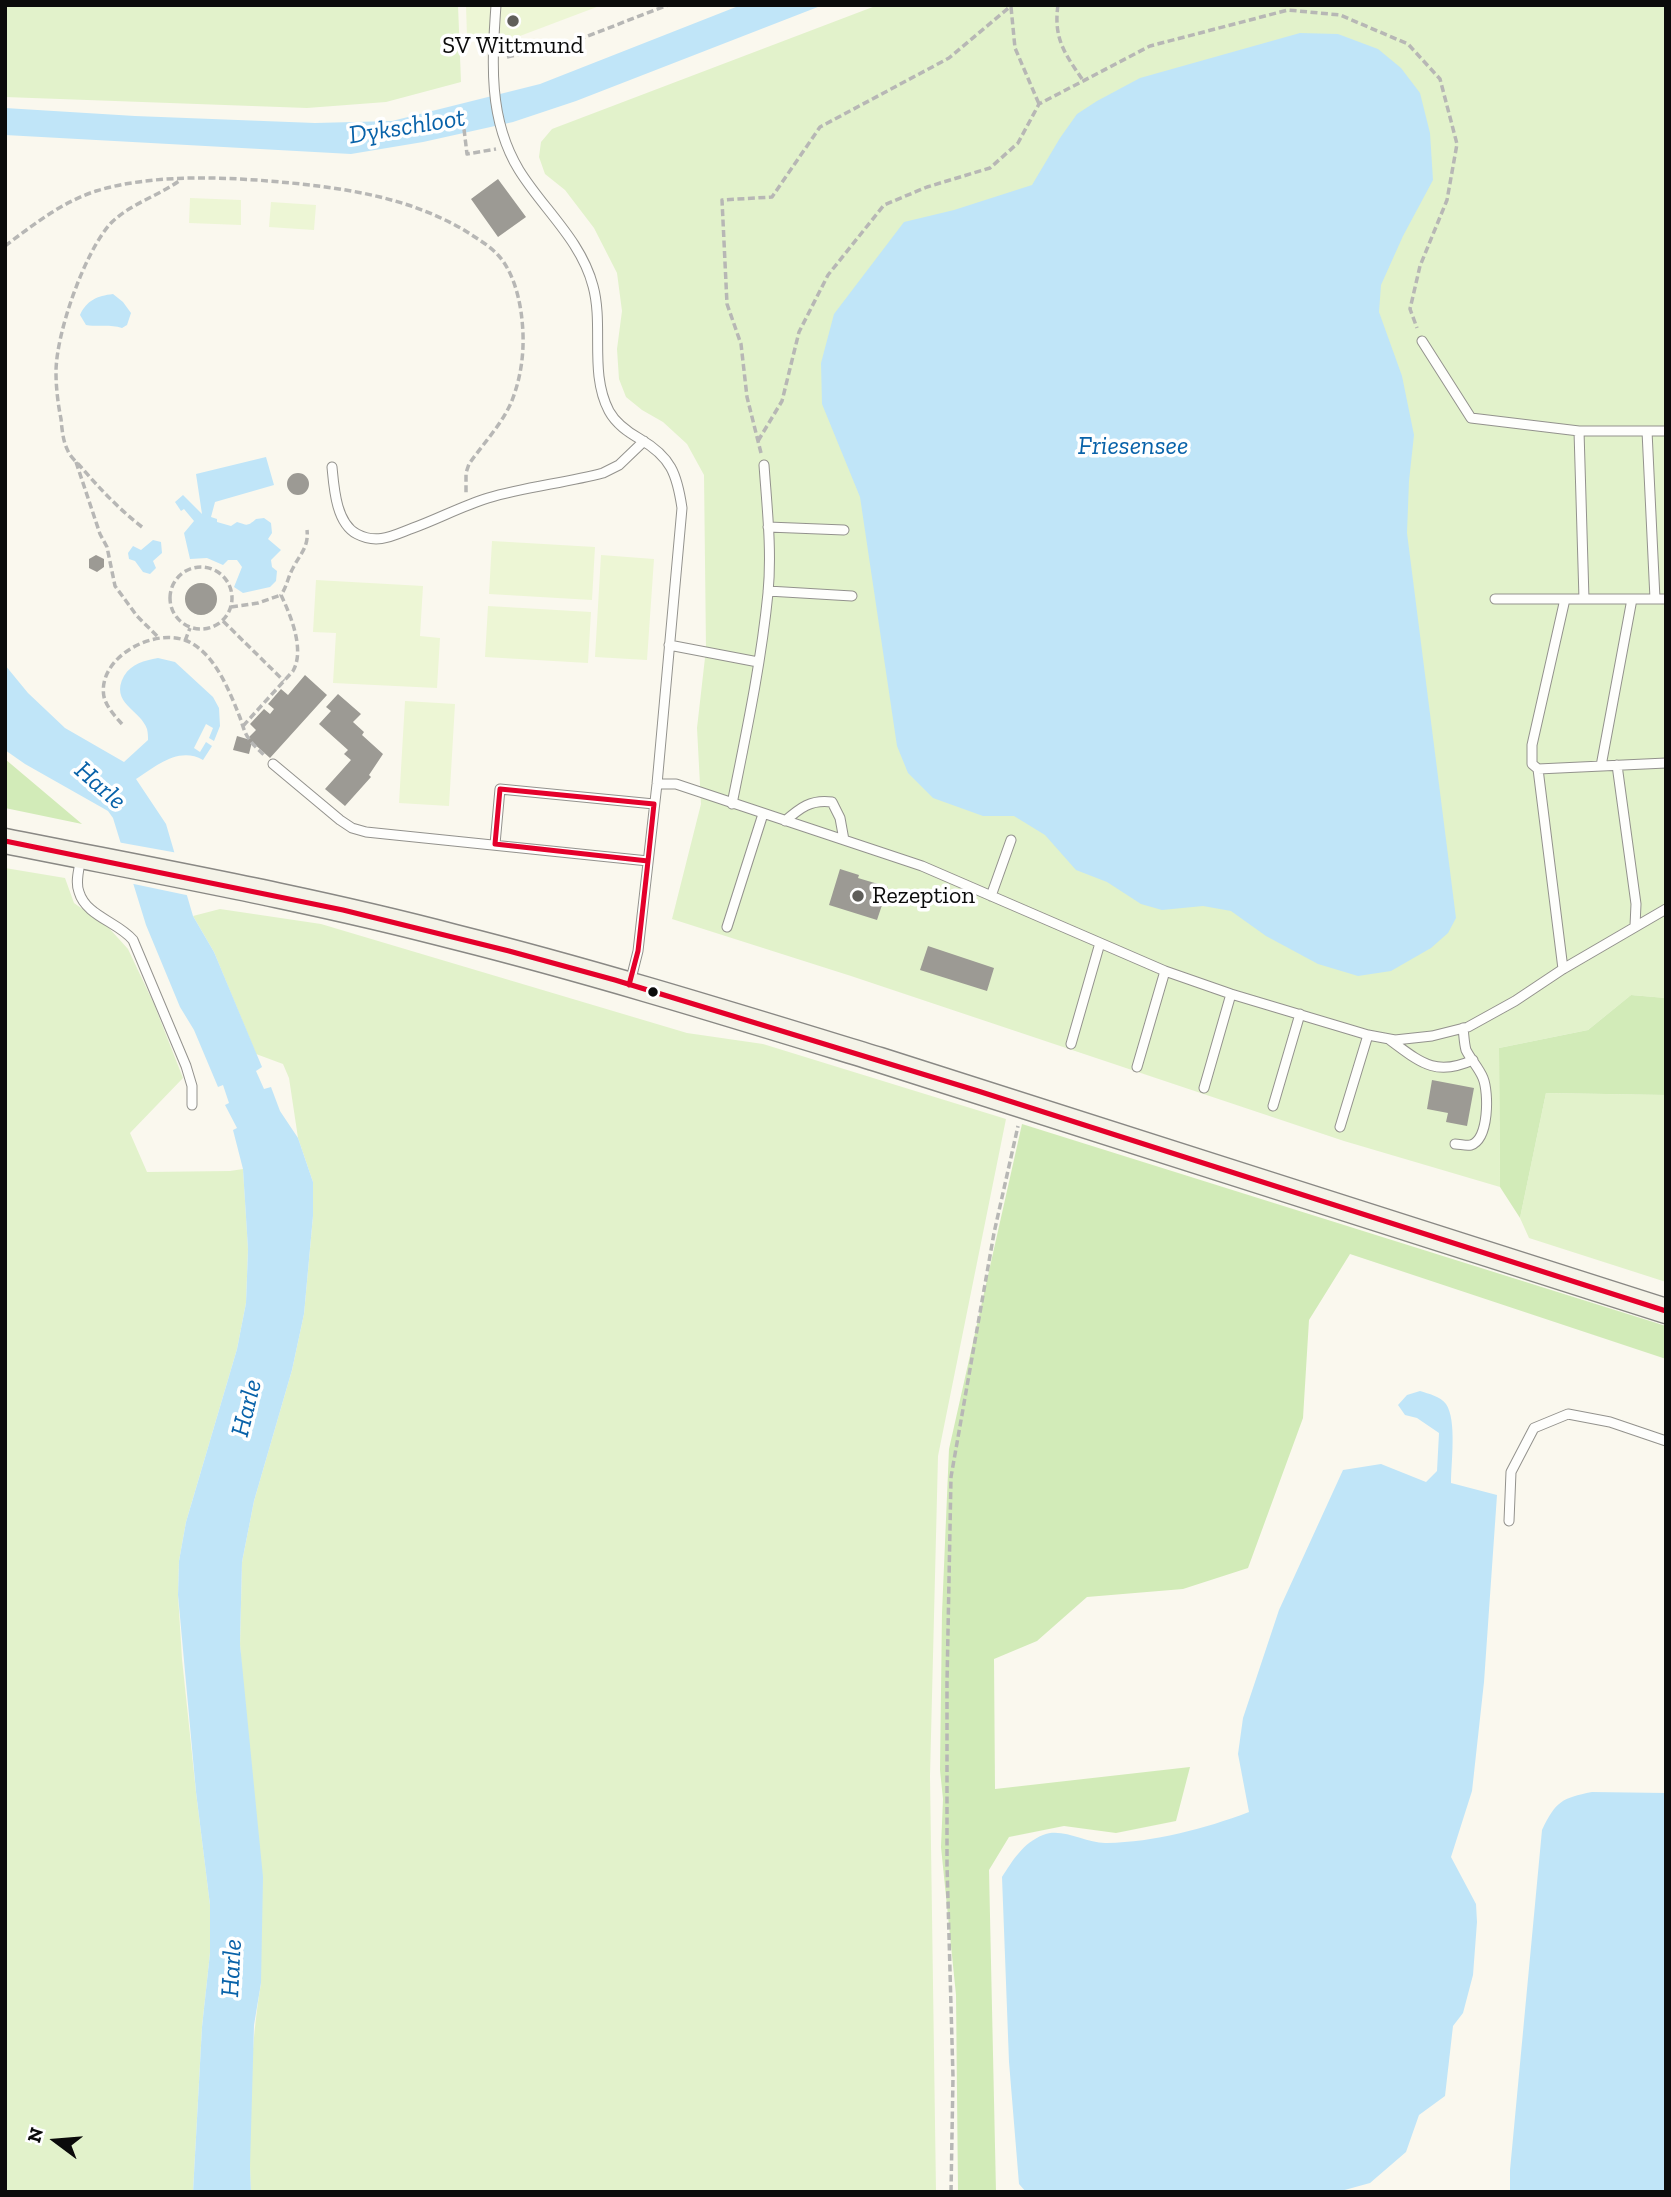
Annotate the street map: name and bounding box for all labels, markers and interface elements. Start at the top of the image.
marker: SV Wittmund [505,13,521,29]
place label: SV Wittmund [442,32,584,60]
water label: Dykschloot [347,102,467,152]
water label: Friesensee [1078,431,1188,463]
water label: Harle [68,755,132,817]
place label: Rezeption [872,882,975,910]
marker: Rezeption [850,888,866,904]
unlabelled marker [646,985,660,999]
water label: Harle [225,1376,269,1440]
water label: Harle [215,1938,249,1998]
north arrow [21,2106,91,2176]
text: N [22,2125,48,2145]

